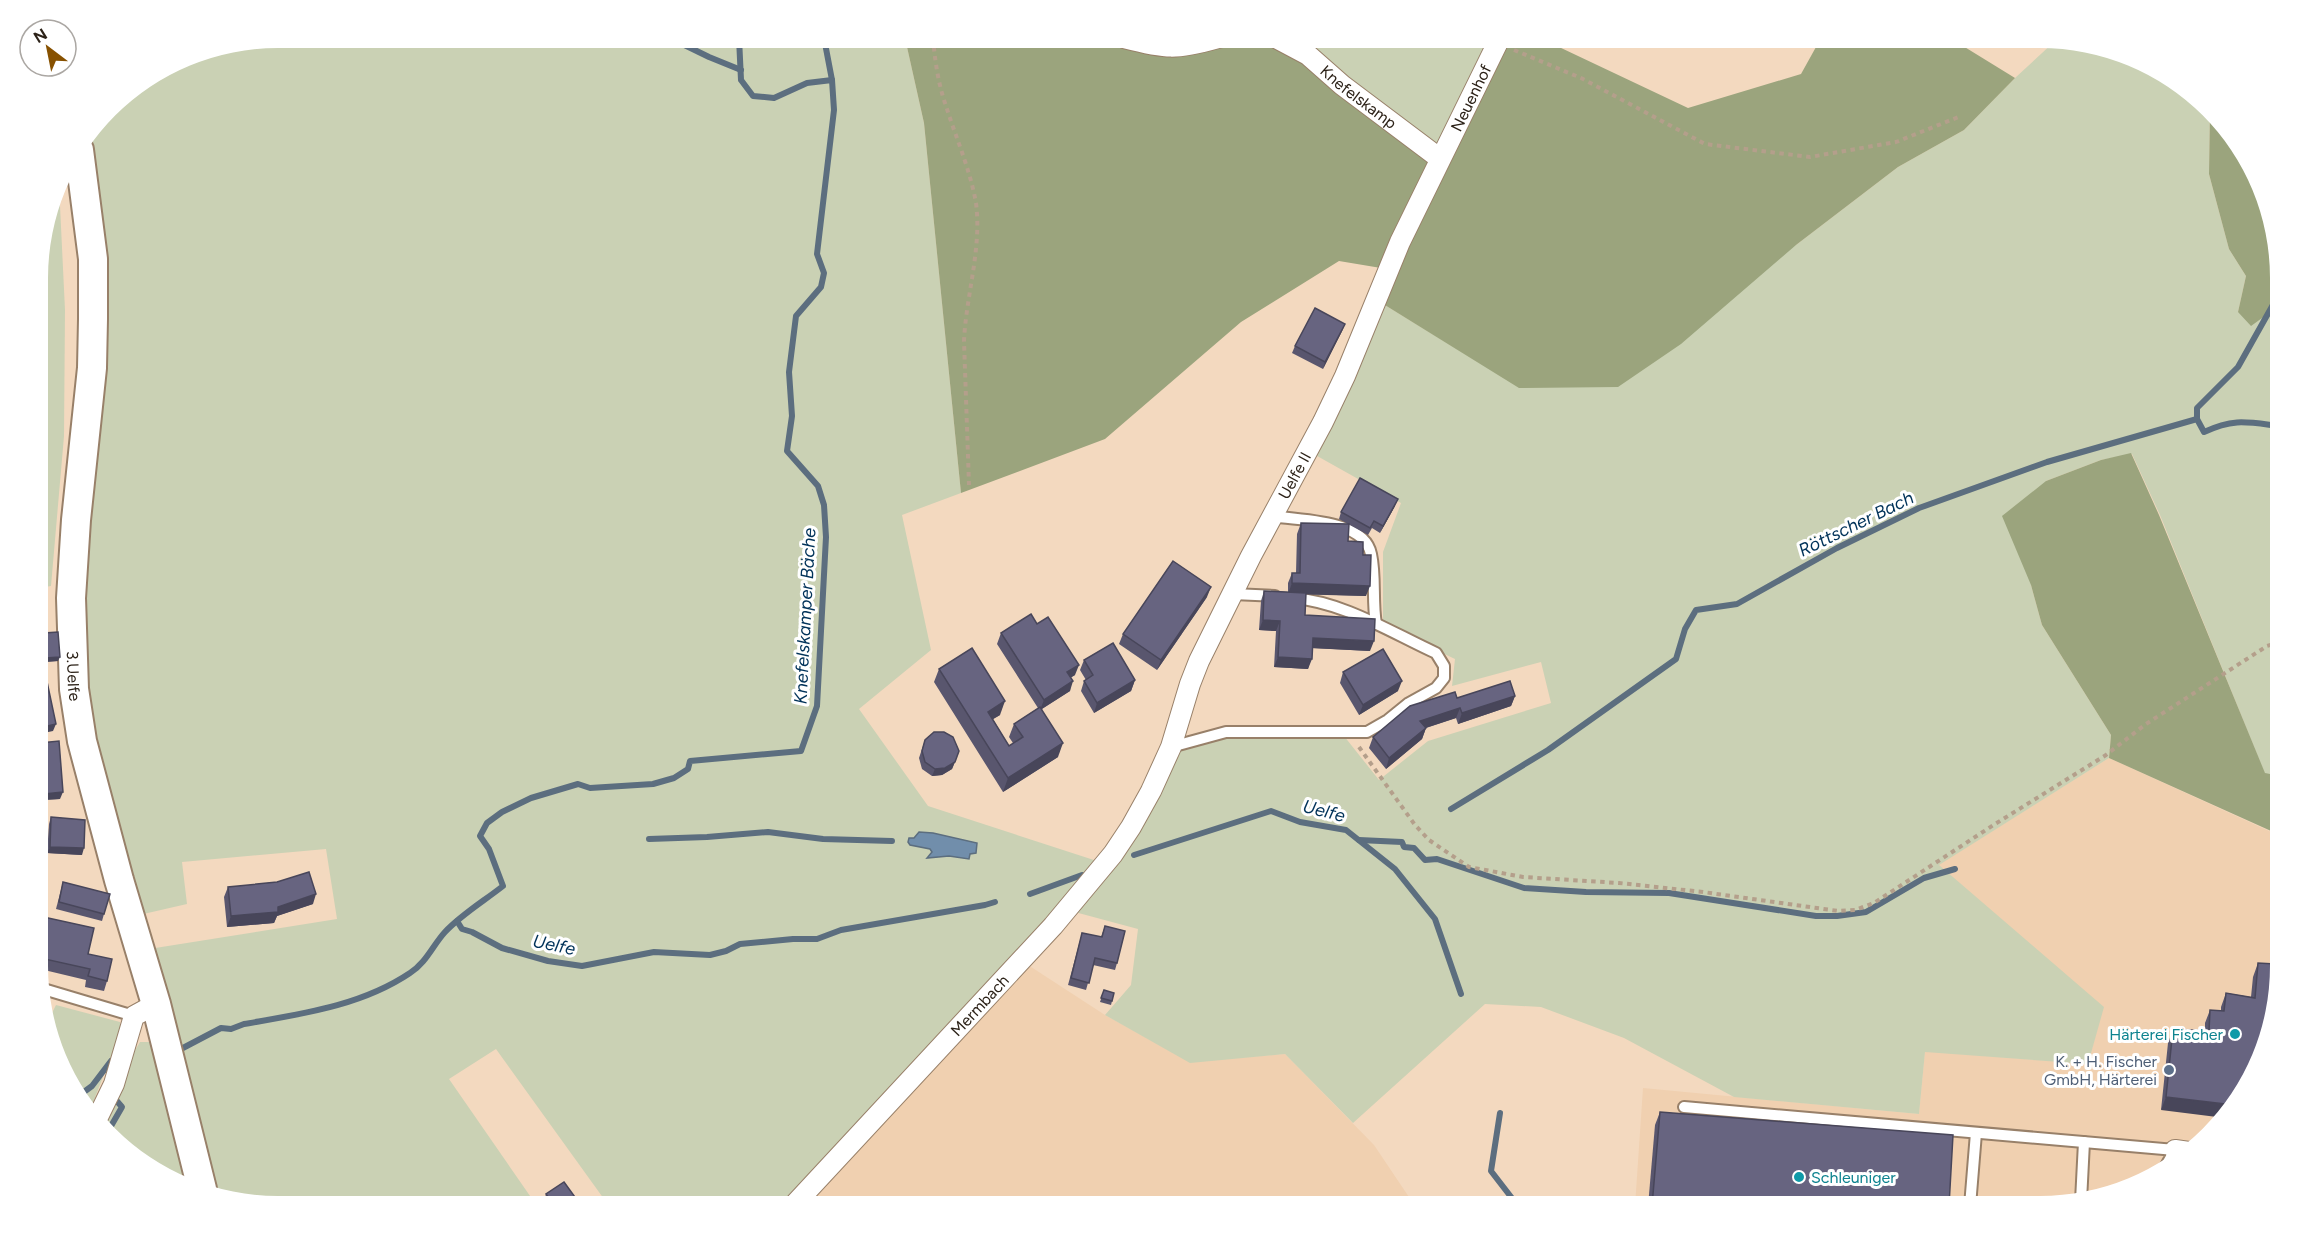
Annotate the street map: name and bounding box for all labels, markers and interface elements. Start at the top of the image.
north arrow [18,18,78,78]
text: N [30,24,51,47]
street label: Knefelskamp [1317,61,1401,132]
street label: Neuenhof [1446,61,1495,134]
street label: Uelfe II [1274,448,1315,502]
water label: Röttscher Bach [1795,487,1917,561]
water label: Knefelskamper Bäche [789,527,821,705]
street label: 3.Uelfe [63,651,85,703]
water label: Uelfe [1300,795,1348,827]
water label: Uelfe [531,930,577,960]
street label: Mermbach [946,971,1012,1040]
place label: Härterei Fischer [2109,1025,2224,1044]
marker: Härterei Fischer [2228,1027,2242,1041]
place label: K. + H. Fischer GmbH, Härterei [2044,1052,2158,1089]
marker: K. + H. Fischer GmbH, Härterei [2162,1063,2176,1077]
place label: Schleuniger [1811,1168,1896,1187]
marker: Schleuniger [1792,1170,1806,1184]

